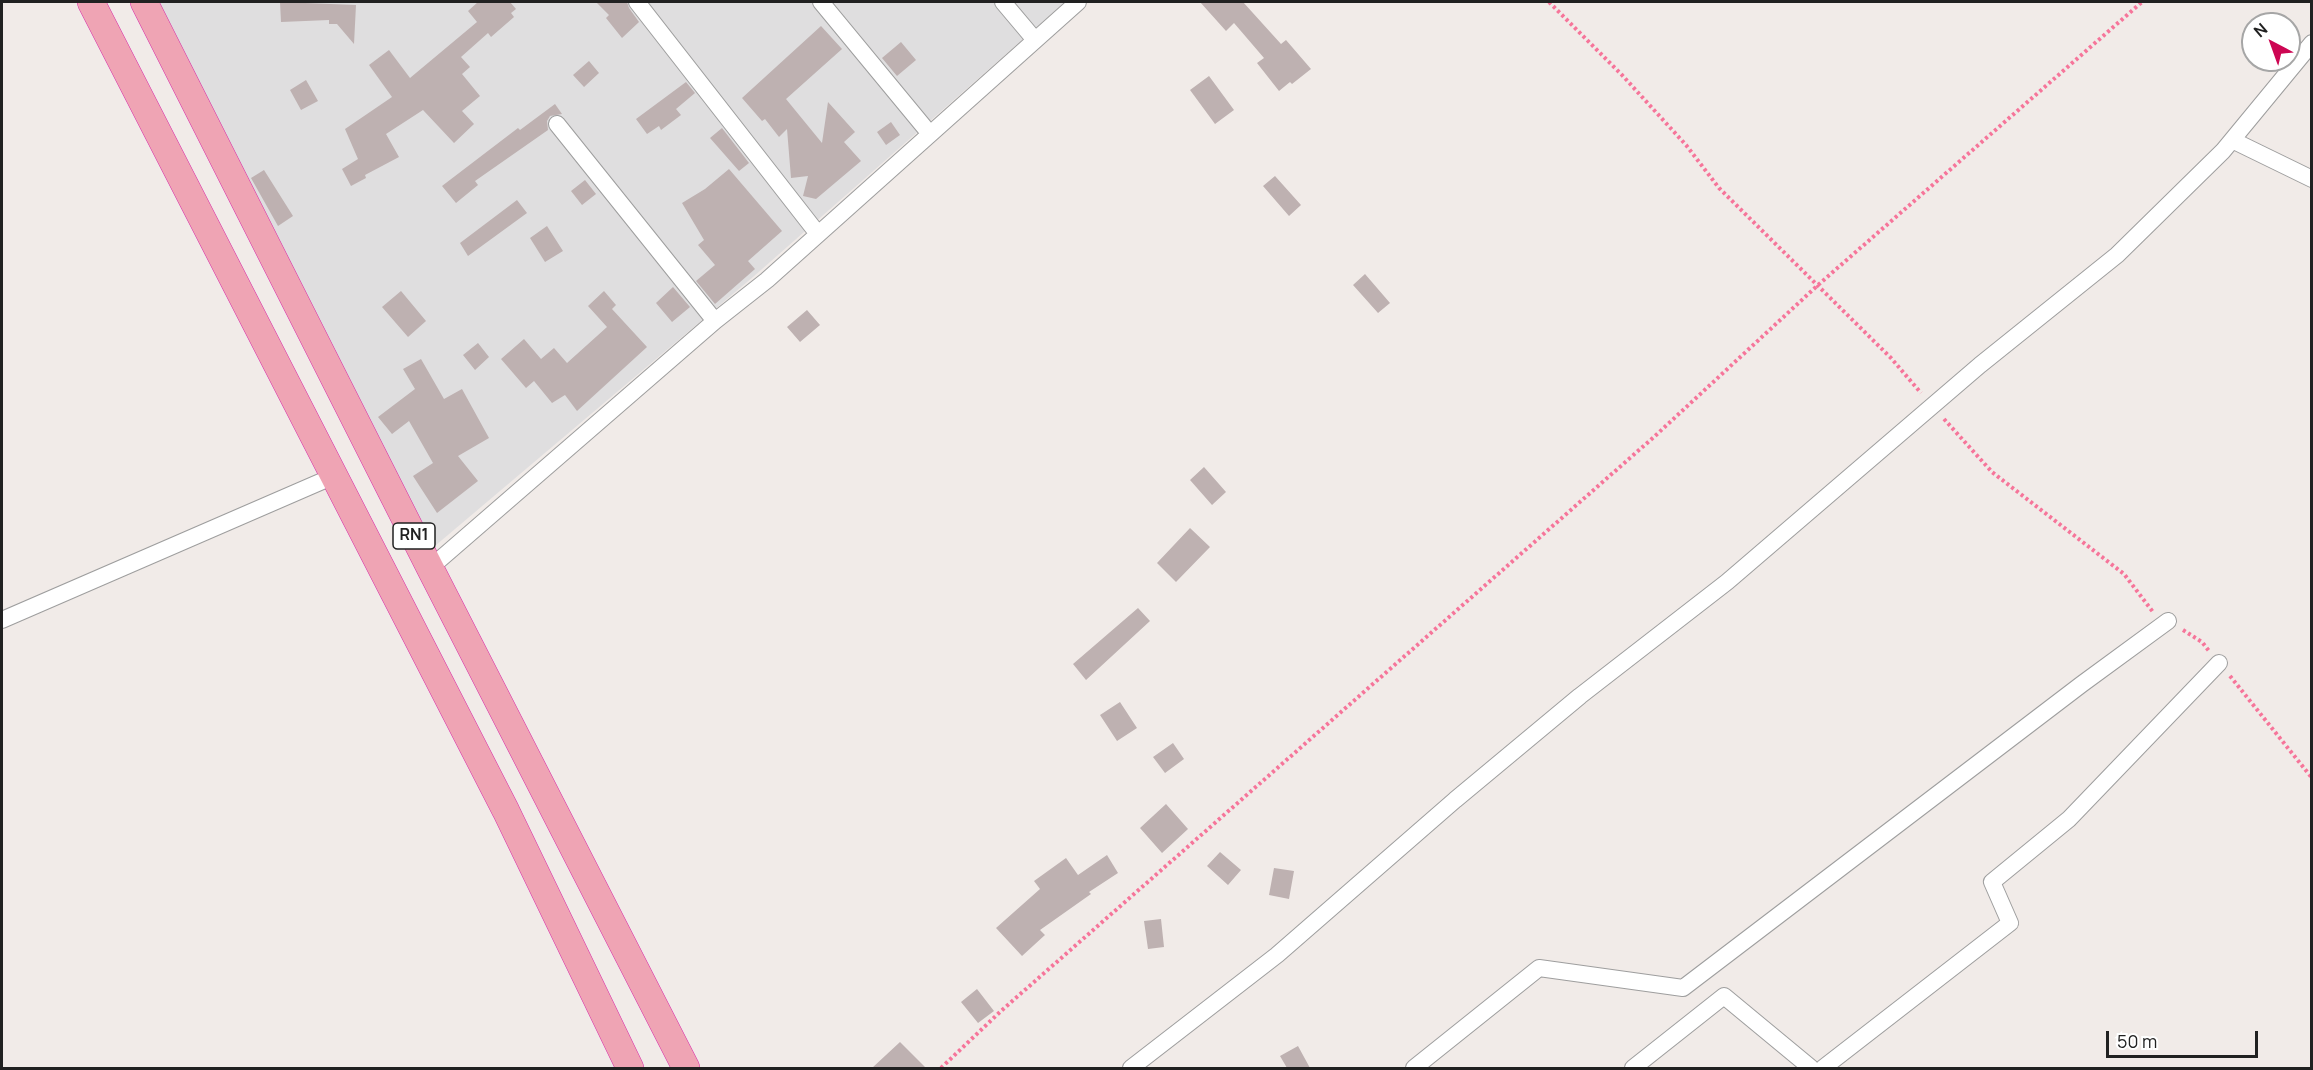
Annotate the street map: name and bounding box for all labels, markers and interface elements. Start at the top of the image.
north arrow [2241,12,2301,72]
text: N [2249,18,2272,42]
road number: RN1 [393,523,435,549]
scale bar [2109,1019,2260,1057]
text: 50 m [2117,1029,2157,1053]

